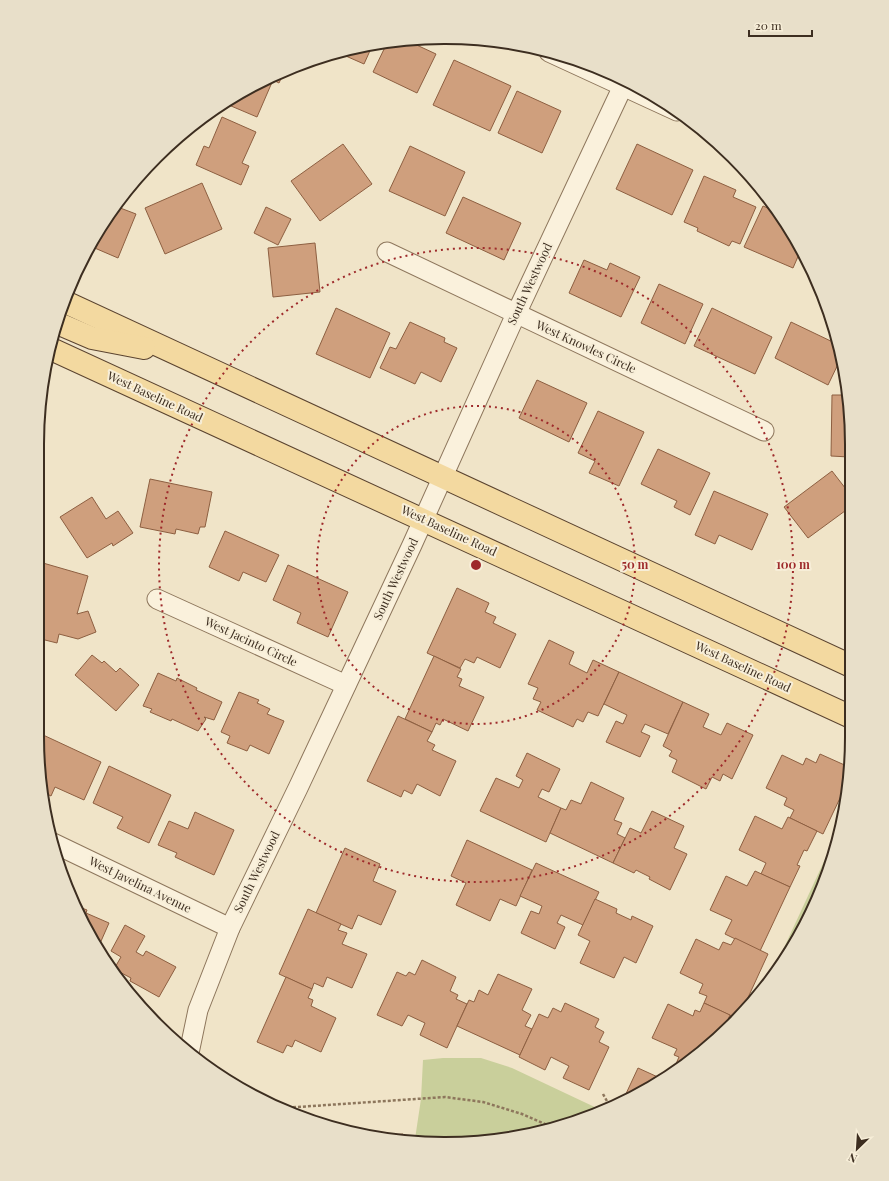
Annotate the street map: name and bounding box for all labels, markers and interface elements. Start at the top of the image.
scale bar [749,12,812,38]
text: 20 m [755,17,782,33]
street label: South Westwood [503,240,555,327]
street label: West Knowles Circle [533,315,639,376]
street label: West Baseline Road [104,366,206,425]
street label: West Baseline Road [398,500,500,559]
street label: South Westwood [369,535,421,622]
text: 50 m [622,556,649,572]
text: 100 m [776,556,810,572]
centre of rings [469,558,483,572]
street label: West Jacinto Circle [202,612,300,670]
street label: West Baseline Road [692,636,794,695]
street label: South Westwood [229,828,283,915]
street label: West Javelina Avenue [86,852,194,916]
north arrow [837,1129,877,1169]
text: N [846,1150,859,1167]

